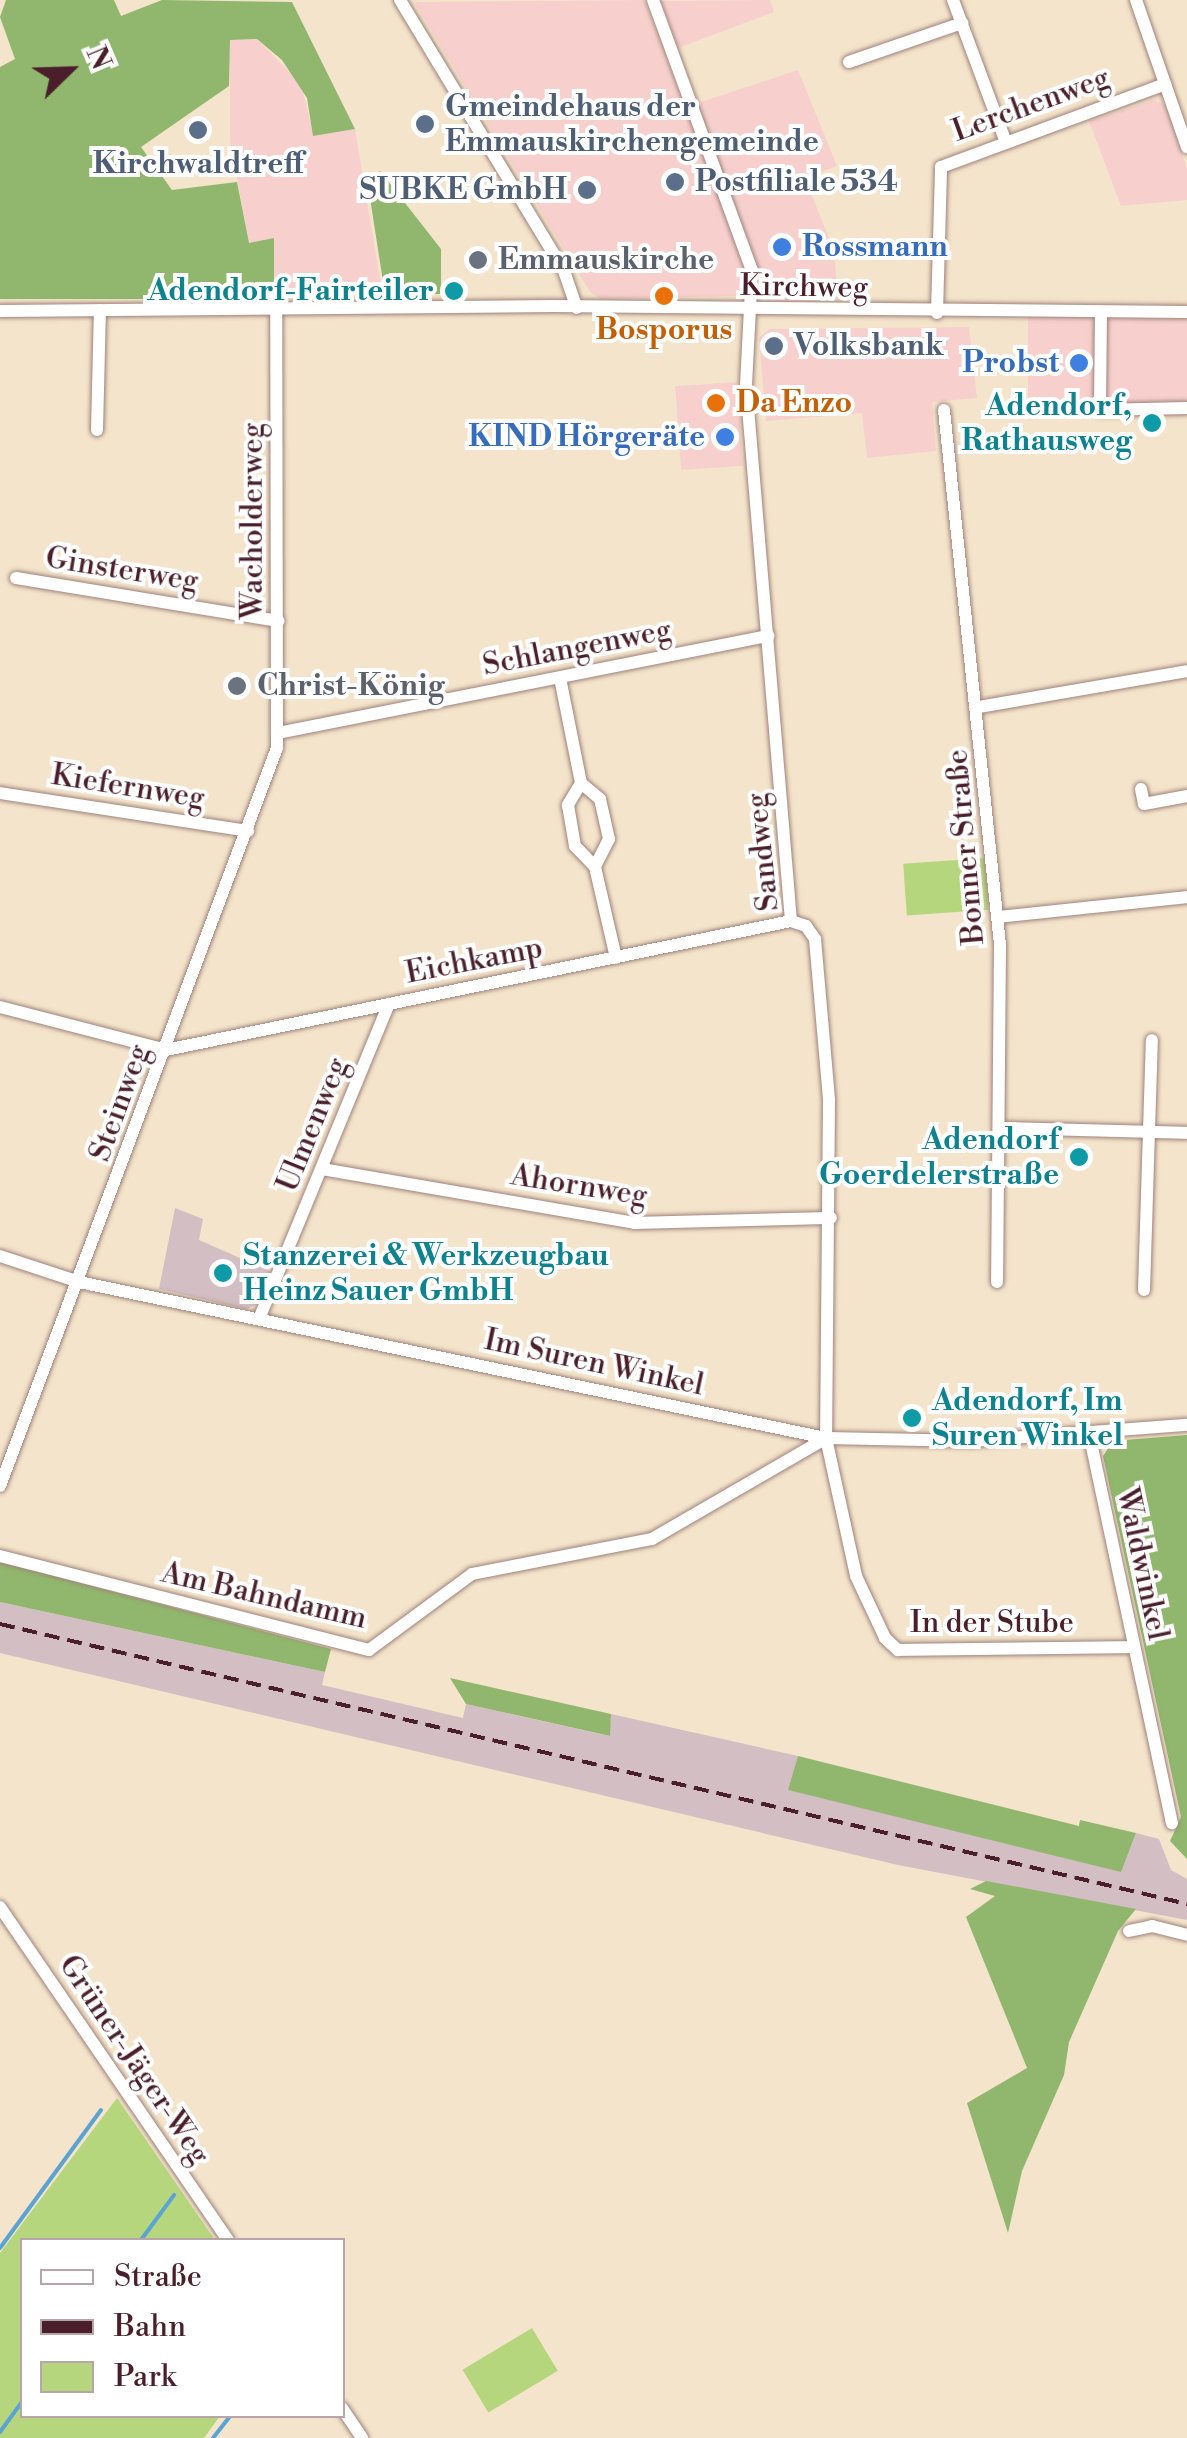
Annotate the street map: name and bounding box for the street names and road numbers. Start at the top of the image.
street label: Lerchenweg [948,60,1114,150]
street label: Kirchweg [740,268,868,306]
street label: Wacholderweg [235,423,271,619]
street label: Ginsterweg [43,540,201,600]
street label: Schlangenweg [480,612,674,684]
street label: Bonner Straße [940,748,992,946]
street label: Kiefernweg [49,757,207,817]
street label: Sandweg [739,791,787,913]
street label: Eichkamp [402,930,546,992]
street label: Steinweg [82,1040,158,1166]
street label: Ulmenweg [270,1053,356,1197]
street label: Ahornweg [508,1157,650,1215]
street label: Im Suren Winkel [481,1322,707,1404]
street label: Waldwinkel [1108,1485,1176,1643]
street label: Am Bahndamm [158,1555,370,1637]
street label: In der Stube [910,1605,1074,1641]
street label: Grüner-Jäger-Weg [51,1949,217,2171]

